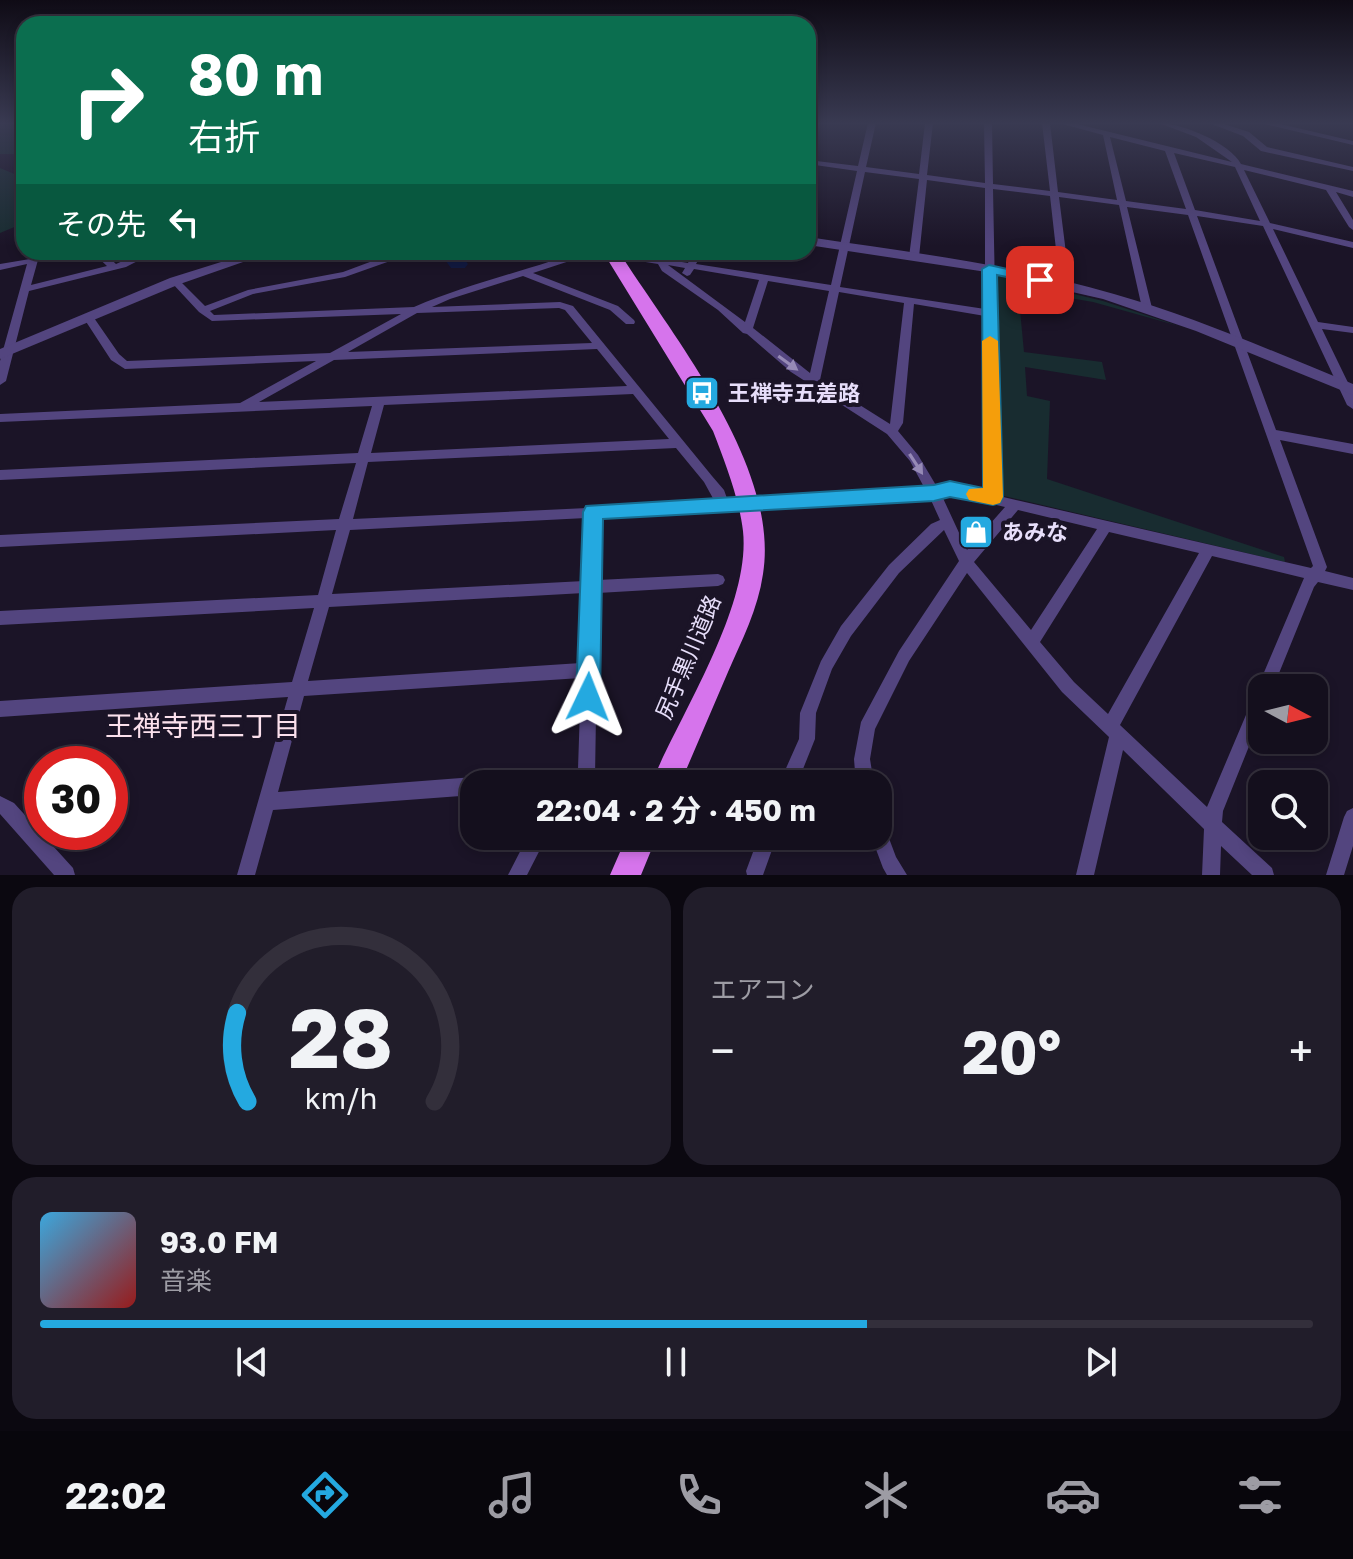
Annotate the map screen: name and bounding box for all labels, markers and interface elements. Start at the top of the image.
text: 80 m [188,40,323,107]
icon: right [56,48,160,152]
text: 右折 [188,115,260,158]
icon: left [162,200,206,244]
text: その先 [56,206,146,242]
pin [1006,246,1074,314]
icon: arrive [1018,258,1062,302]
one-way arrow [777,355,798,371]
bus stop icon: 王禅寺五差路 [683,374,721,412]
place label: 王禅寺五差路 [728,379,860,406]
one-way arrow [909,454,924,475]
shop icon: あみな [957,513,995,551]
place label: あみな [1002,518,1068,545]
street label: 尻手黒川道路 [649,591,726,723]
position arrow [546,655,630,739]
north arrow [1248,674,1328,754]
map controls [1248,674,1328,850]
district label: 王禅寺西三丁目 [105,709,301,742]
speed limit sign: 30 [24,746,128,850]
button: search [1248,770,1328,850]
text: 22:04 · 2 分 · 450 m [536,792,816,828]
text: エアコン [711,974,815,1005]
text: 28 [289,986,393,1086]
text: 20° [962,1015,1061,1087]
text: − [711,1024,735,1077]
text: + [1289,1024,1313,1077]
text: km/h [305,1081,378,1115]
text: 93.0 FM [160,1224,279,1260]
text: 音楽 [160,1265,212,1296]
icon: previous [230,1340,274,1384]
icon: pause [654,1340,698,1384]
icon: next [1079,1340,1123,1384]
icon: directions [297,1467,353,1523]
icon: music [484,1467,540,1523]
icon: phone [671,1467,727,1523]
icon: climate [858,1467,914,1523]
icon: car [1045,1467,1101,1523]
icon: filters [1232,1467,1288,1523]
text: 22:02 [65,1474,166,1517]

